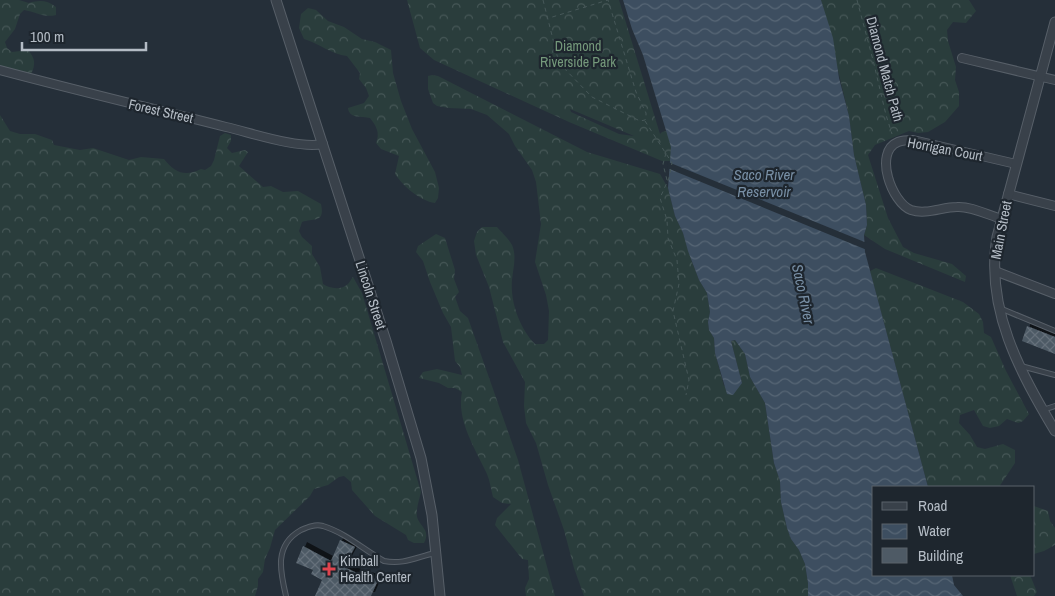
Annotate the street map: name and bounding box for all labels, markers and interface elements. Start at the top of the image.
street label: Diamond Match Path [862,15,908,123]
scale bar [22,20,146,52]
text: 100 m [30,26,64,47]
park label: Diamond Riverside Park [540,37,616,71]
street label: Forest Street [127,95,195,127]
street label: Horrigan Court [906,133,984,165]
water label: Saco River Reservoir [734,164,795,202]
street label: Main Street [987,199,1015,261]
street label: Lincoln Street [351,259,391,331]
water label: Saco River [787,262,820,327]
legend [872,486,1035,576]
text: Road [918,495,947,516]
text: Water [918,520,950,541]
text: Building [918,545,963,566]
place label: Kimball Health Center [340,552,411,586]
marker: Kimball Health Center [322,562,336,576]

